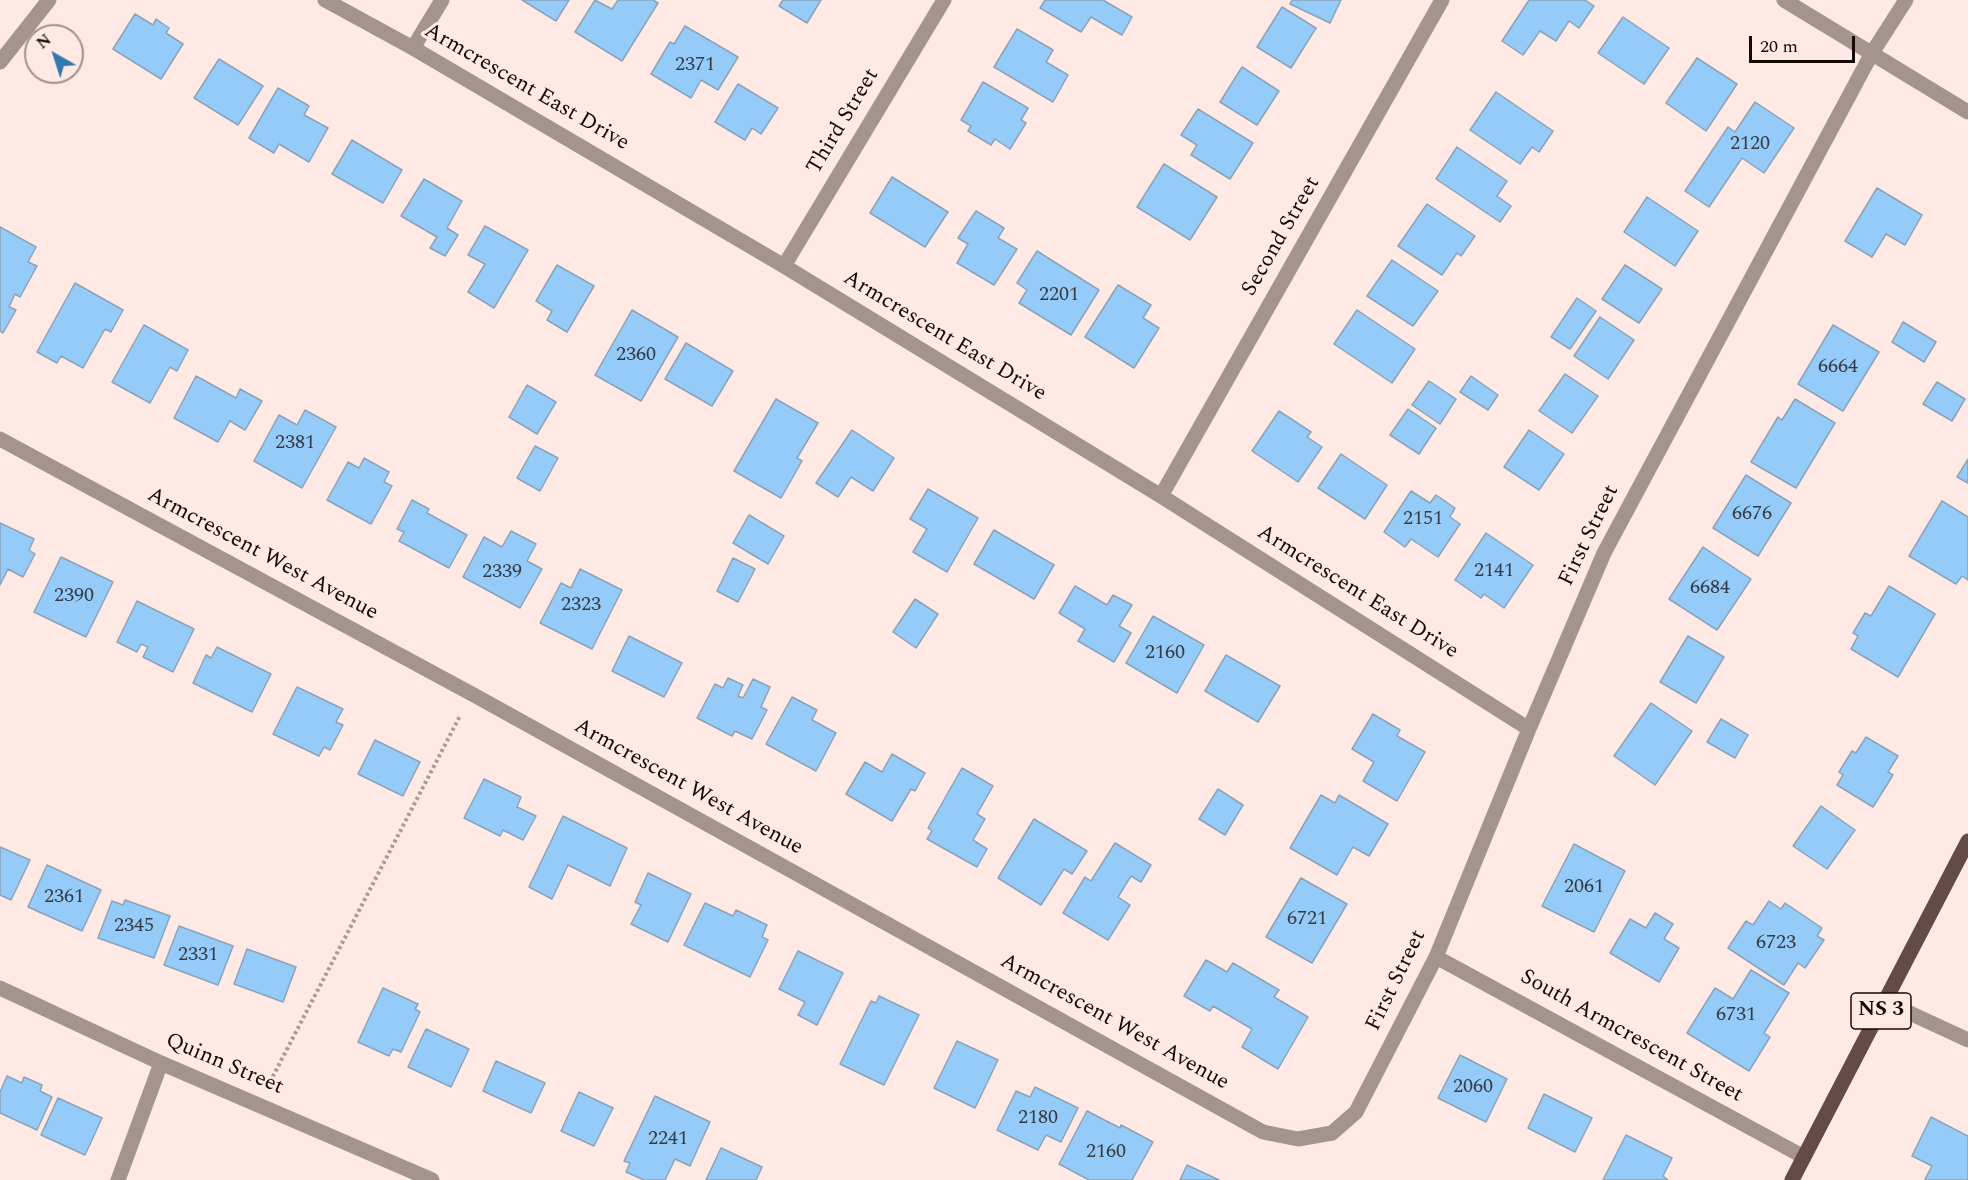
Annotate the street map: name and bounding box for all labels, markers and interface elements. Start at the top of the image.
street label: Armcrescent East Drive [419,18,633,158]
north arrow [24,24,84,84]
scale bar [1752,24,1858,62]
text: N [31,28,57,55]
text: 20 m [1760,33,1798,60]
house number: 2371 [675,54,715,78]
street label: Third Street [802,64,886,180]
house number: 2120 [1730,133,1770,157]
street label: Second Street [1237,173,1327,301]
street label: Armcrescent East Drive [838,266,1050,408]
house number: 2201 [1039,284,1079,308]
house number: 2360 [616,344,656,368]
house number: 6664 [1818,356,1858,380]
house number: 2381 [275,432,315,456]
street label: First Street [1554,481,1626,591]
street label: Armcrescent West Avenue [142,483,382,627]
house number: 6676 [1732,503,1772,527]
house number: 2151 [1403,508,1443,532]
street label: Armcrescent East Drive [1251,520,1463,666]
house number: 2141 [1474,560,1514,584]
house number: 2339 [482,561,522,585]
house number: 6684 [1690,577,1730,601]
house number: 2390 [54,585,94,609]
house number: 2323 [561,594,601,618]
house number: 2160 [1145,642,1185,666]
street label: Armcrescent West Avenue [569,714,807,862]
house number: 2061 [1564,876,1604,900]
house number: 2361 [44,886,84,910]
house number: 6721 [1287,908,1327,932]
house number: 2345 [114,915,154,939]
street label: First Street [1361,926,1433,1036]
house number: 6723 [1756,932,1796,956]
house number: 2331 [178,944,218,968]
street label: Armcrescent West Avenue [995,949,1233,1097]
street label: South Armcrescent Street [1515,965,1747,1109]
road number: NS 3 [1851,993,1911,1029]
house number: 6731 [1716,1004,1756,1028]
street label: Quinn Street [161,1028,287,1102]
house number: 2060 [1453,1076,1493,1100]
house number: 2180 [1018,1107,1058,1131]
house number: 2241 [648,1128,688,1152]
house number: 2160 [1086,1141,1126,1165]

